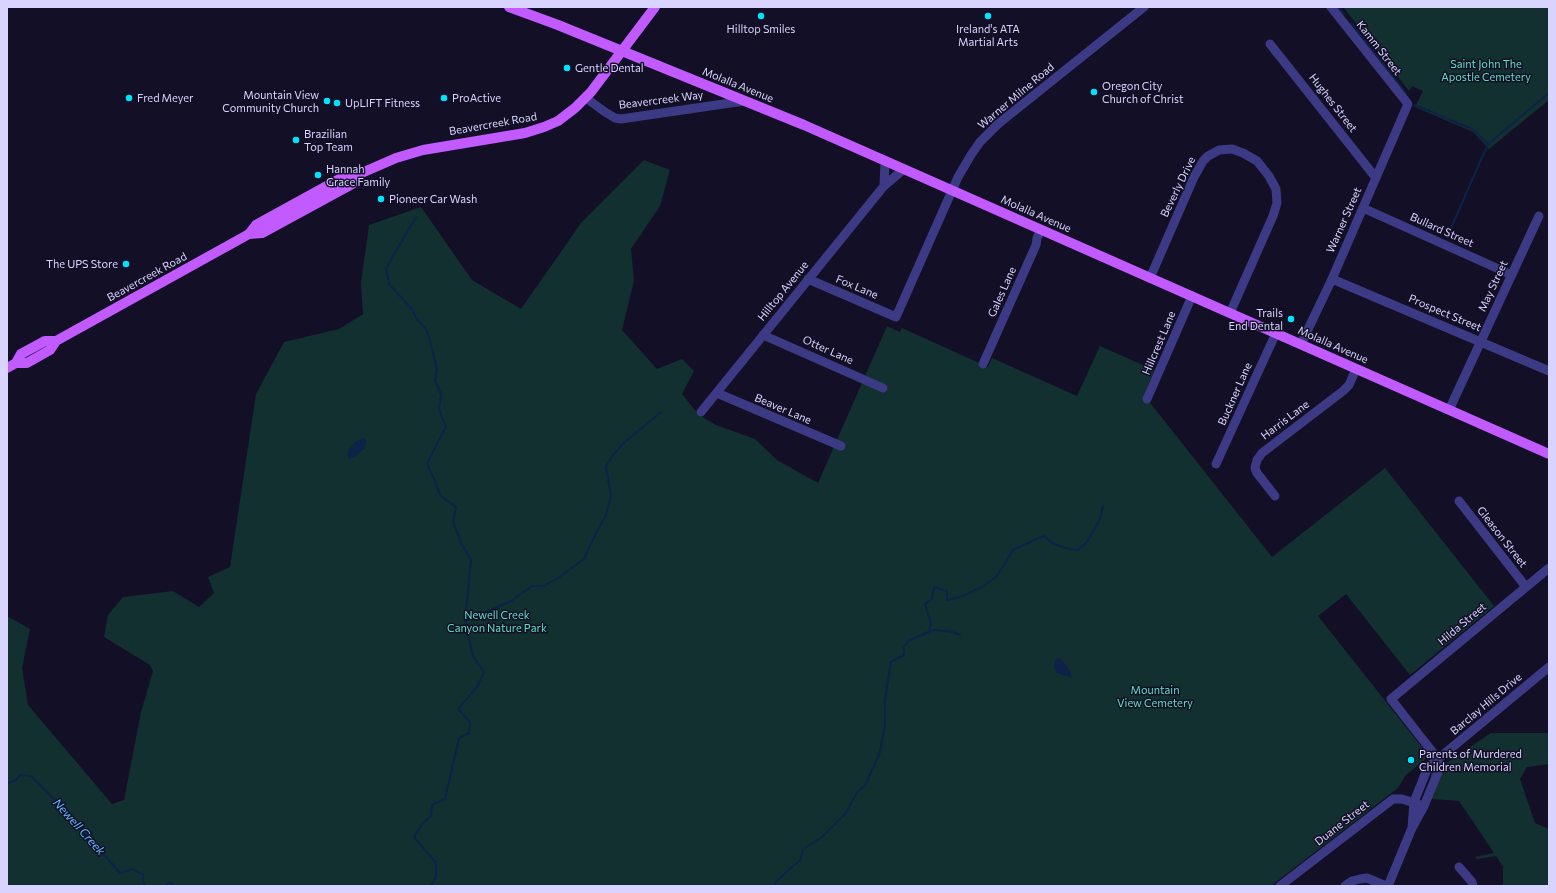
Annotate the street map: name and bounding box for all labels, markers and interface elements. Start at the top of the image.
marker: Hilltop Smiles [756,11,766,21]
marker: Ireland's ATA Martial Arts [983,11,993,21]
street label: Kamm Street [1354,18,1404,78]
place label: Hilltop Smiles [727,22,795,36]
place label: Ireland's ATA Martial Arts [956,22,1020,48]
park label: Saint John The Apostle Cemetery [1441,57,1531,83]
street label: Warner Milne Road [975,60,1057,132]
place label: Gentle Dental [575,61,644,75]
marker: Gentle Dental [562,63,572,73]
street label: Molalla Avenue [700,65,776,105]
street label: Hughes Street [1306,71,1360,135]
place label: Oregon City Church of Christ [1102,79,1184,105]
marker: Oregon City Church of Christ [1089,87,1099,97]
place label: Mountain View Community Church [222,88,319,114]
street label: Beavercreek Way [618,88,704,112]
place label: Fred Meyer [137,91,193,105]
place label: ProActive [452,91,501,105]
marker: Fred Meyer [124,93,134,103]
marker: ProActive [439,93,449,103]
marker: Mountain View Community Church [322,96,332,106]
place label: UpLIFT Fitness [345,96,420,110]
marker: UpLIFT Fitness [332,98,342,108]
street label: Beavercreek Road [448,110,538,138]
place label: Brazilian Top Team [304,127,353,153]
marker: Brazilian Top Team [291,135,301,145]
street label: Beverly Drive [1158,155,1198,219]
place label: Hannah Grace Family [326,162,390,188]
marker: Hannah Grace Family [313,170,323,180]
street label: Warner Street [1324,185,1364,255]
place label: Pioneer Car Wash [389,192,477,206]
street label: Molalla Avenue [999,193,1073,235]
marker: Pioneer Car Wash [376,194,386,204]
street label: Bullard Street [1408,210,1476,250]
street label: Beavercreek Road [105,250,189,304]
place label: The UPS Store [46,257,118,271]
street label: May Street [1475,258,1511,314]
marker: The UPS Store [121,259,131,269]
street label: Hilltop Avenue [755,259,811,323]
street label: Gales Lane [985,265,1019,319]
street label: Fox Lane [834,272,880,302]
street label: Prospect Street [1407,292,1483,334]
place label: Trails End Dental [1228,306,1283,332]
street label: Hillcrest Lane [1140,309,1178,377]
marker: Trails End Dental [1286,314,1296,324]
street label: Molalla Avenue [1296,324,1370,366]
street label: Otter Lane [800,333,856,367]
street label: Buckner Lane [1215,361,1255,427]
street label: Beaver Lane [753,391,813,427]
street label: Harris Lane [1258,398,1312,442]
street label: Gleason Street [1474,504,1530,570]
street label: Hilda Street [1435,600,1489,648]
park label: Newell Creek Canyon Nature Park [447,608,547,634]
street label: Barclay Hills Drive [1448,670,1524,738]
park label: Mountain View Cemetery [1117,683,1193,709]
place label: Parents of Murdered Children Memorial [1419,747,1522,773]
marker: Parents of Murdered Children Memorial [1406,755,1416,765]
water label: Newell Creek [50,796,108,858]
street label: Duane Street [1312,798,1372,848]

